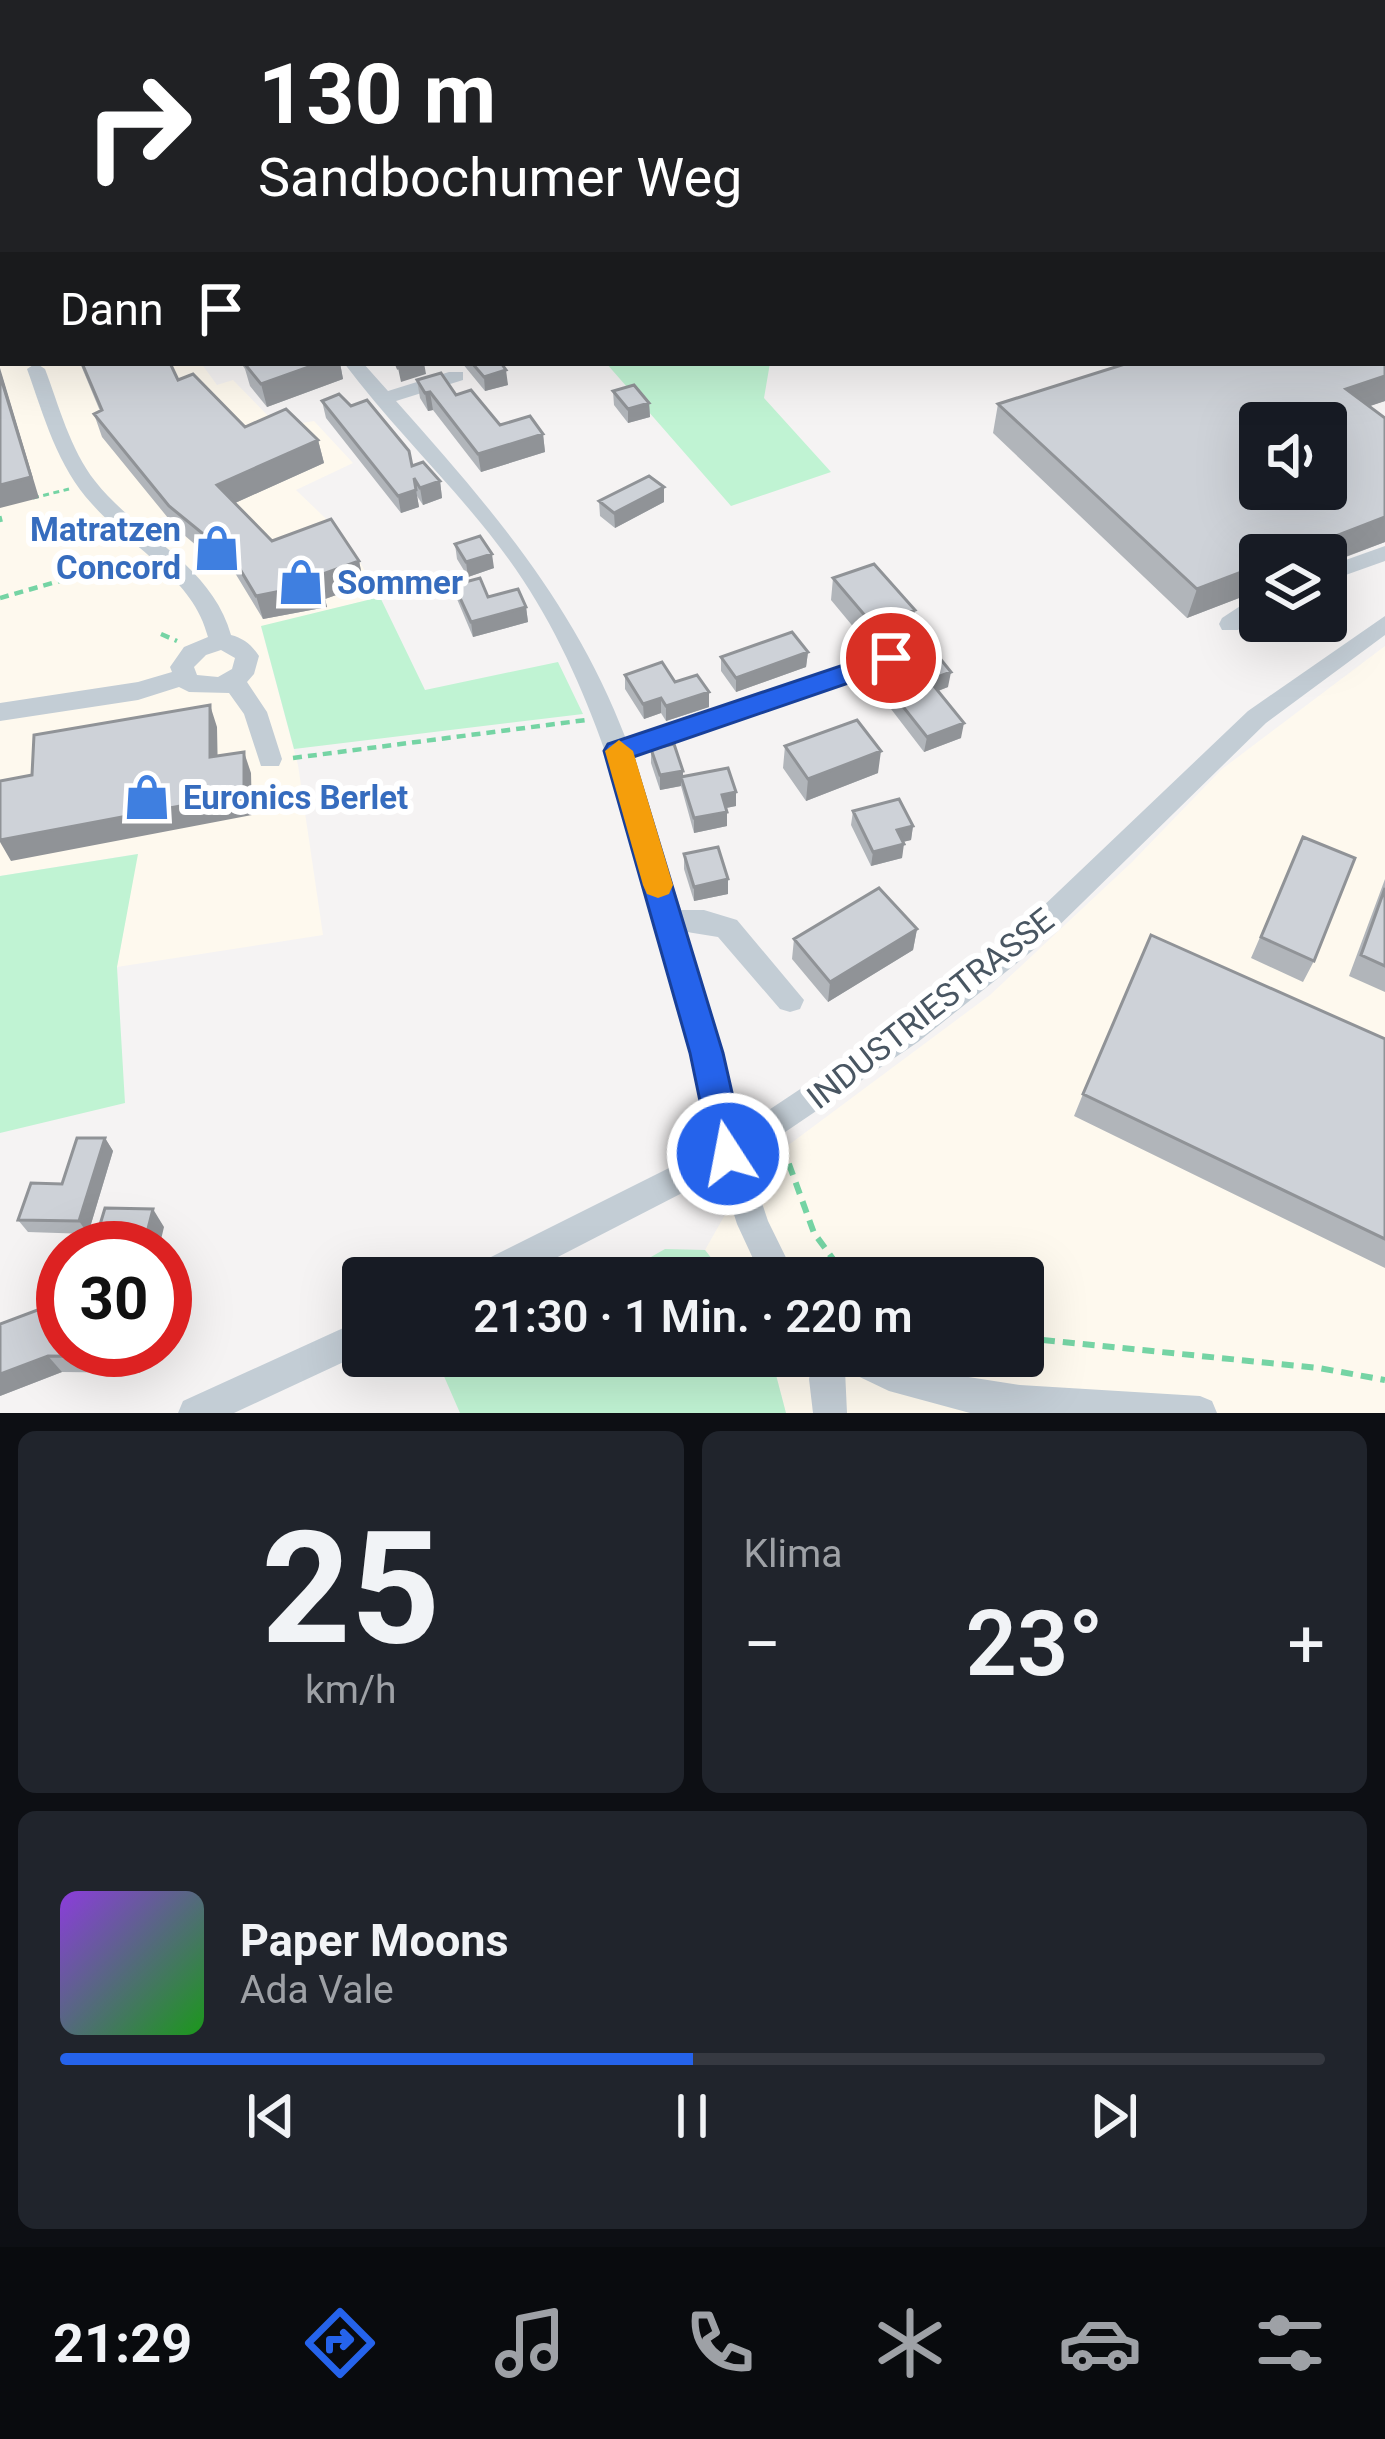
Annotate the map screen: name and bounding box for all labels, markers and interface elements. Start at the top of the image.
text: 130 m [258,45,496,144]
icon: right [60,48,216,204]
text: Sandbochumer Weg [258,146,742,209]
icon: arrive [188,276,254,342]
text: Dann [60,283,164,336]
map controls [1239,402,1347,642]
button: sound [1239,402,1347,510]
place label: Matratzen Concord [30,510,181,587]
shop icon: Matratzen Concord [192,523,242,573]
button: layers [1239,534,1347,642]
shop icon: Sommer [276,557,326,607]
place label: Sommer [337,563,463,602]
pin [840,607,942,709]
icon: arrive [858,625,924,691]
shop icon: Euronics Berlet [122,772,172,822]
place label: Euronics Berlet [183,778,408,817]
street label: INDUSTRIESTRASSE [799,900,1061,1117]
position arrow [665,1091,791,1217]
speed limit sign: 30 [36,1221,192,1377]
text: 21:30 · 1 Min. · 220 m [473,1290,913,1343]
text: 25 [261,1497,440,1680]
text: Klima [744,1531,842,1577]
text: 23° [966,1592,1103,1697]
text: − [744,1606,781,1683]
text: + [1288,1606,1325,1683]
text: km/h [305,1667,397,1713]
text: Paper Moons [240,1914,509,1967]
text: Ada Vale [240,1967,394,2013]
icon: previous [238,2083,304,2149]
icon: pause [659,2083,725,2149]
icon: next [1081,2083,1147,2149]
icon: directions [298,2301,382,2385]
icon: music [488,2301,572,2385]
icon: phone [678,2301,762,2385]
icon: climate [868,2301,952,2385]
icon: car [1058,2301,1142,2385]
icon: filters [1248,2301,1332,2385]
text: 21:29 [53,2312,192,2375]

